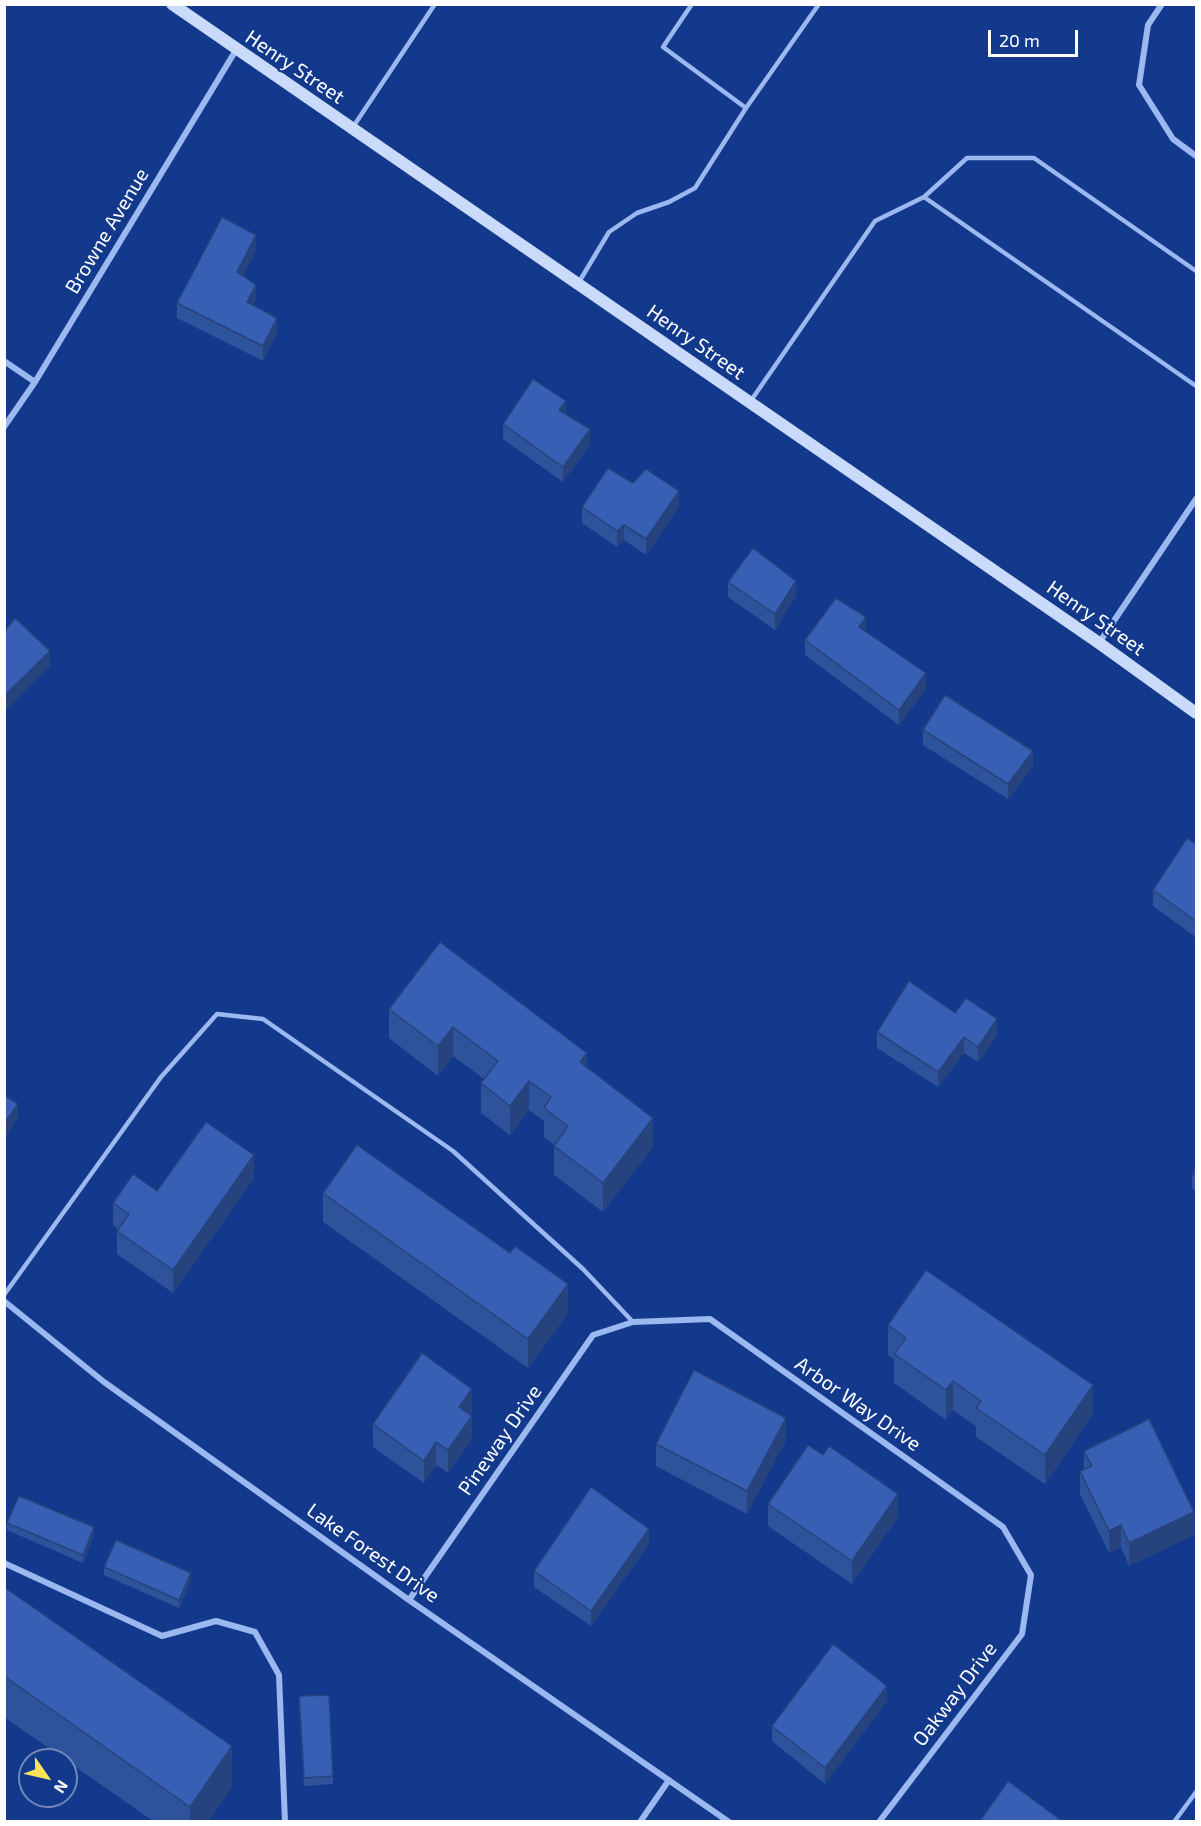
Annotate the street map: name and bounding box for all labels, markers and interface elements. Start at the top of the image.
scale bar [991,18,1081,56]
street label: Henry Street [241,25,349,109]
text: 20 m [999,29,1040,51]
street label: Browne Avenue [60,164,154,298]
street label: Henry Street [642,299,750,385]
street label: Henry Street [1042,575,1150,661]
street label: Arbor Way Drive [791,1352,925,1456]
street label: Pineway Drive [453,1380,547,1500]
street label: Lake Forest Drive [302,1498,444,1608]
street label: Oakway Drive [908,1637,1002,1751]
north arrow [18,1748,78,1808]
text: N [51,1777,73,1797]

